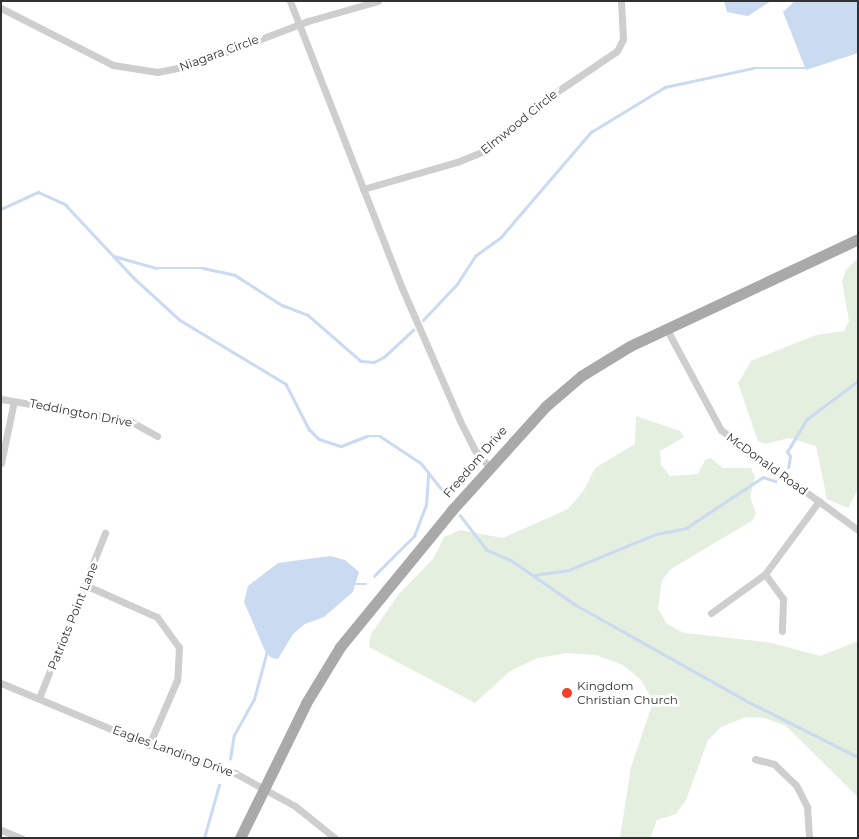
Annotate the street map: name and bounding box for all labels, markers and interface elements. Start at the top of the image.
street label: Niagara Circle [177,32,261,74]
street label: Elmwood Circle [478,87,560,157]
street label: Teddington Drive [29,396,133,430]
street label: Freedom Drive [440,423,510,501]
street label: McDonald Road [724,430,810,498]
street label: Patriots Point Lane [45,560,101,672]
place label: Kingdom Christian Church [577,679,678,707]
marker: Kingdom Christian Church [561,687,573,699]
street label: Eagles Landing Drive [111,722,235,780]

